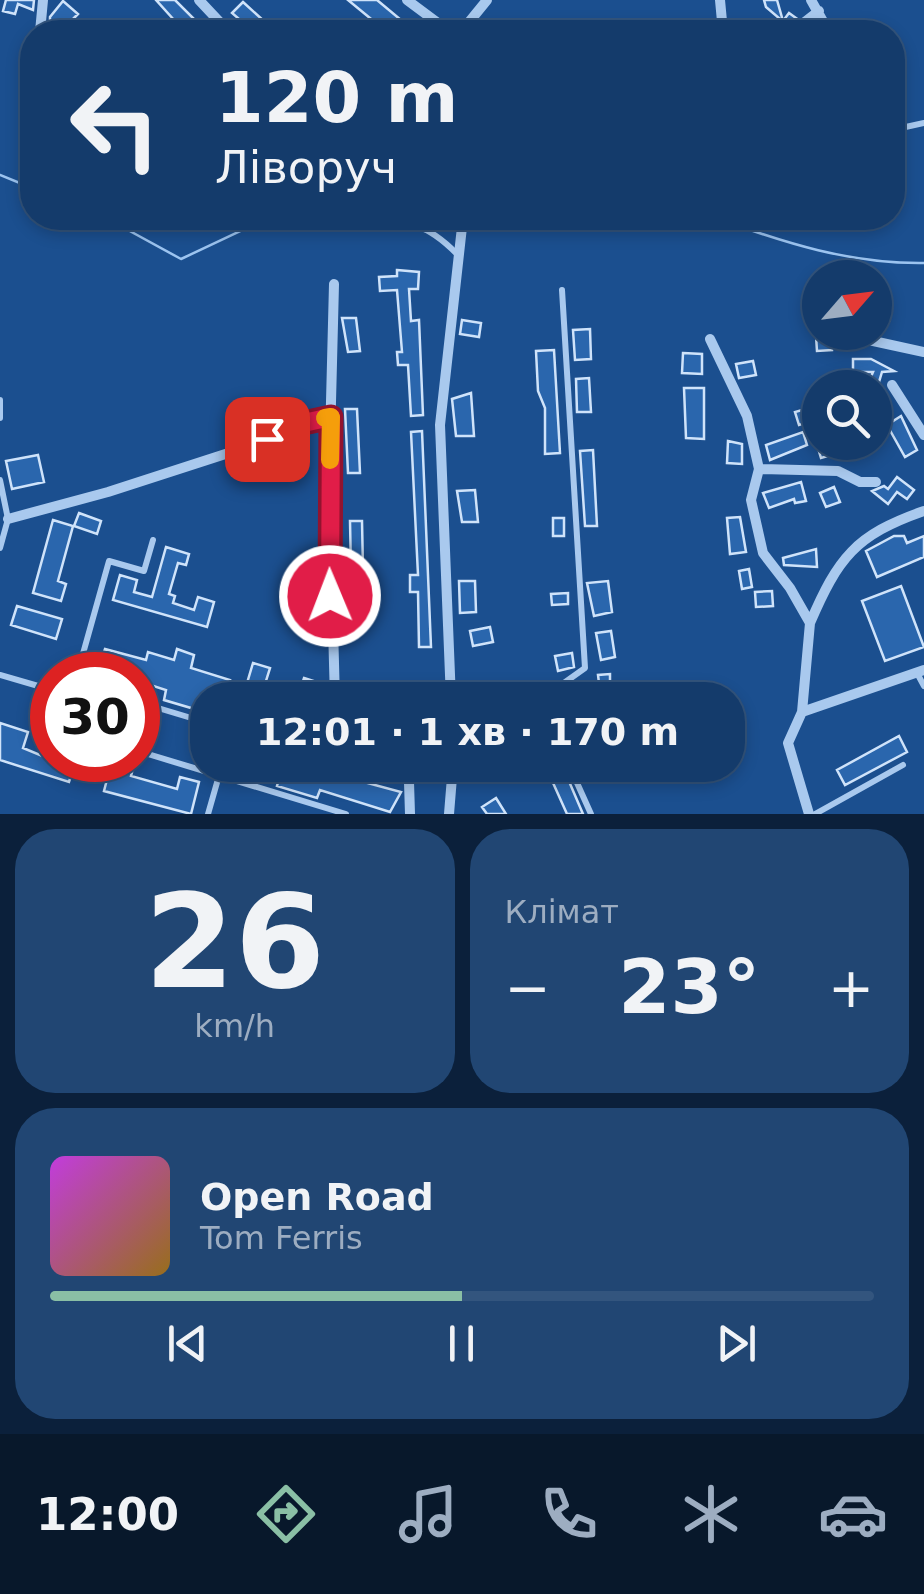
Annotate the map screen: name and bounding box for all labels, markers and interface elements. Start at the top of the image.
text: 120 m [215,57,458,139]
icon: left [50,60,180,190]
text: Ліворуч [215,141,397,194]
north arrow [802,260,892,350]
map controls [802,260,892,460]
button: search [802,370,892,460]
pin [225,397,310,482]
icon: arrive [240,412,295,467]
position arrow [278,544,382,648]
speed limit sign: 30 [30,652,160,782]
text: 12:01 · 1 хв · 170 m [256,710,679,754]
text: 26 [144,866,325,1018]
text: Клімат [505,893,619,931]
text: 23° [618,943,760,1031]
text: − [505,956,551,1020]
text: + [828,956,874,1020]
text: km/h [194,1007,275,1045]
text: Open Road [200,1175,434,1219]
text: Tom Ferris [200,1219,363,1257]
icon: previous [160,1316,215,1371]
icon: pause [434,1316,489,1371]
icon: next [709,1316,764,1371]
icon: directions [251,1479,321,1549]
icon: music [393,1479,463,1549]
icon: phone [534,1479,604,1549]
icon: climate [676,1479,746,1549]
icon: car [818,1479,888,1549]
text: 12:00 [36,1488,179,1541]

